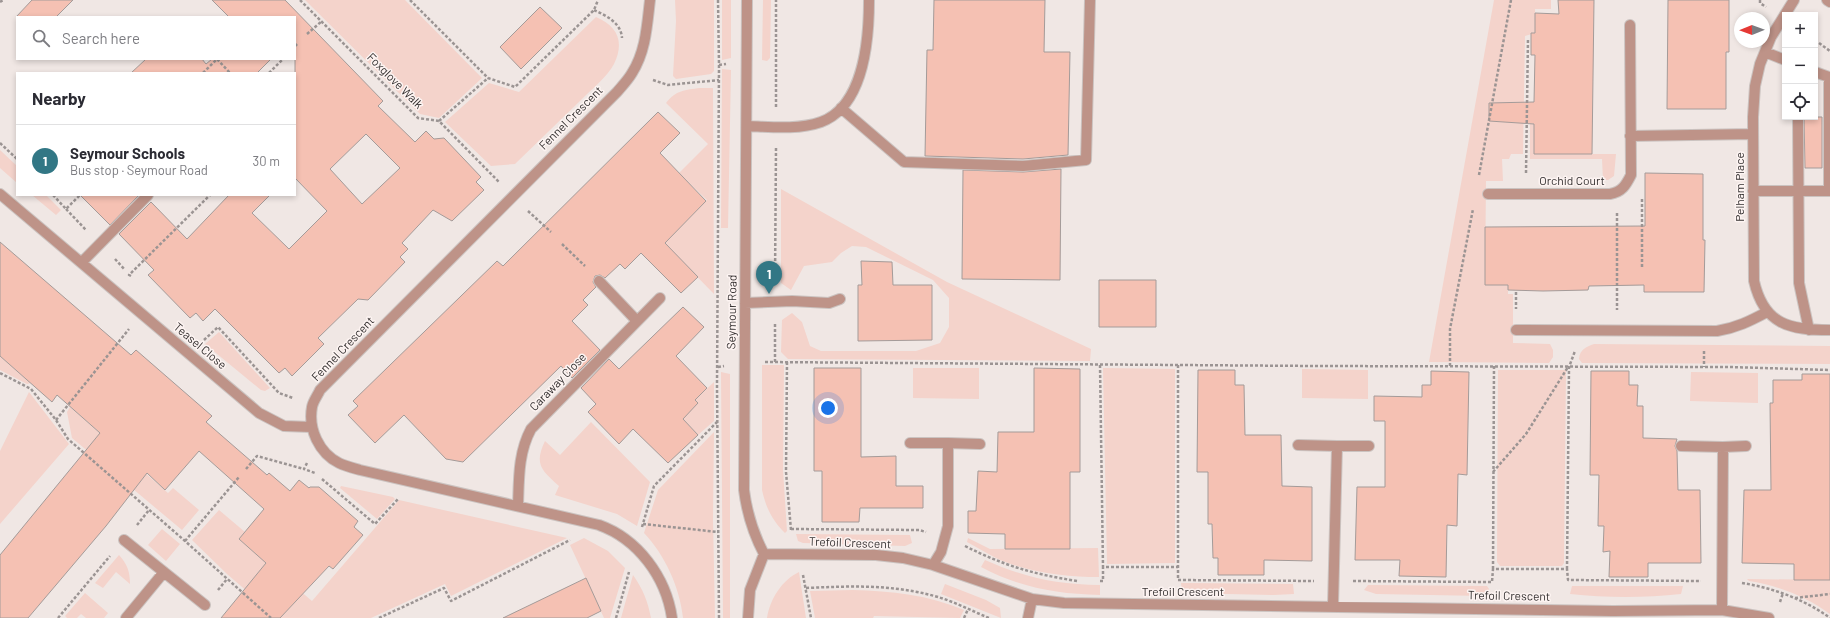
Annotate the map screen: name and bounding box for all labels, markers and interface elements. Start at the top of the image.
north arrow [1734,12,1770,48]
map controls [1782,12,1818,120]
button: + [1782,12,1818,48]
search box [16,16,296,60]
icon: search [30,27,52,49]
text: Search here [62,29,140,47]
button: − [1782,48,1818,84]
street label: Foxglove Walk [365,50,426,111]
street label: Fennel Crescent [536,83,605,152]
button: locate [1782,84,1818,120]
text: Nearby [32,88,86,108]
text: Seymour Schools [70,144,185,162]
street label: Pelham Place [1732,152,1746,222]
text: 1 [43,153,47,169]
text: 30 m [253,153,280,169]
text: Bus stop · Seymour Road [70,162,208,178]
street label: Orchid Court [1539,173,1605,187]
pin: 1 [756,261,782,294]
street label: Seymour Road [723,274,739,350]
street label: Fennel Crescent [308,313,377,383]
street label: Teasel Close [171,319,230,371]
street label: Caraway Close [526,349,588,413]
your location [818,398,838,418]
street label: Trefoil Crescent [809,534,891,550]
street label: Trefoil Crescent [1142,584,1224,598]
street label: Trefoil Crescent [1468,587,1550,603]

